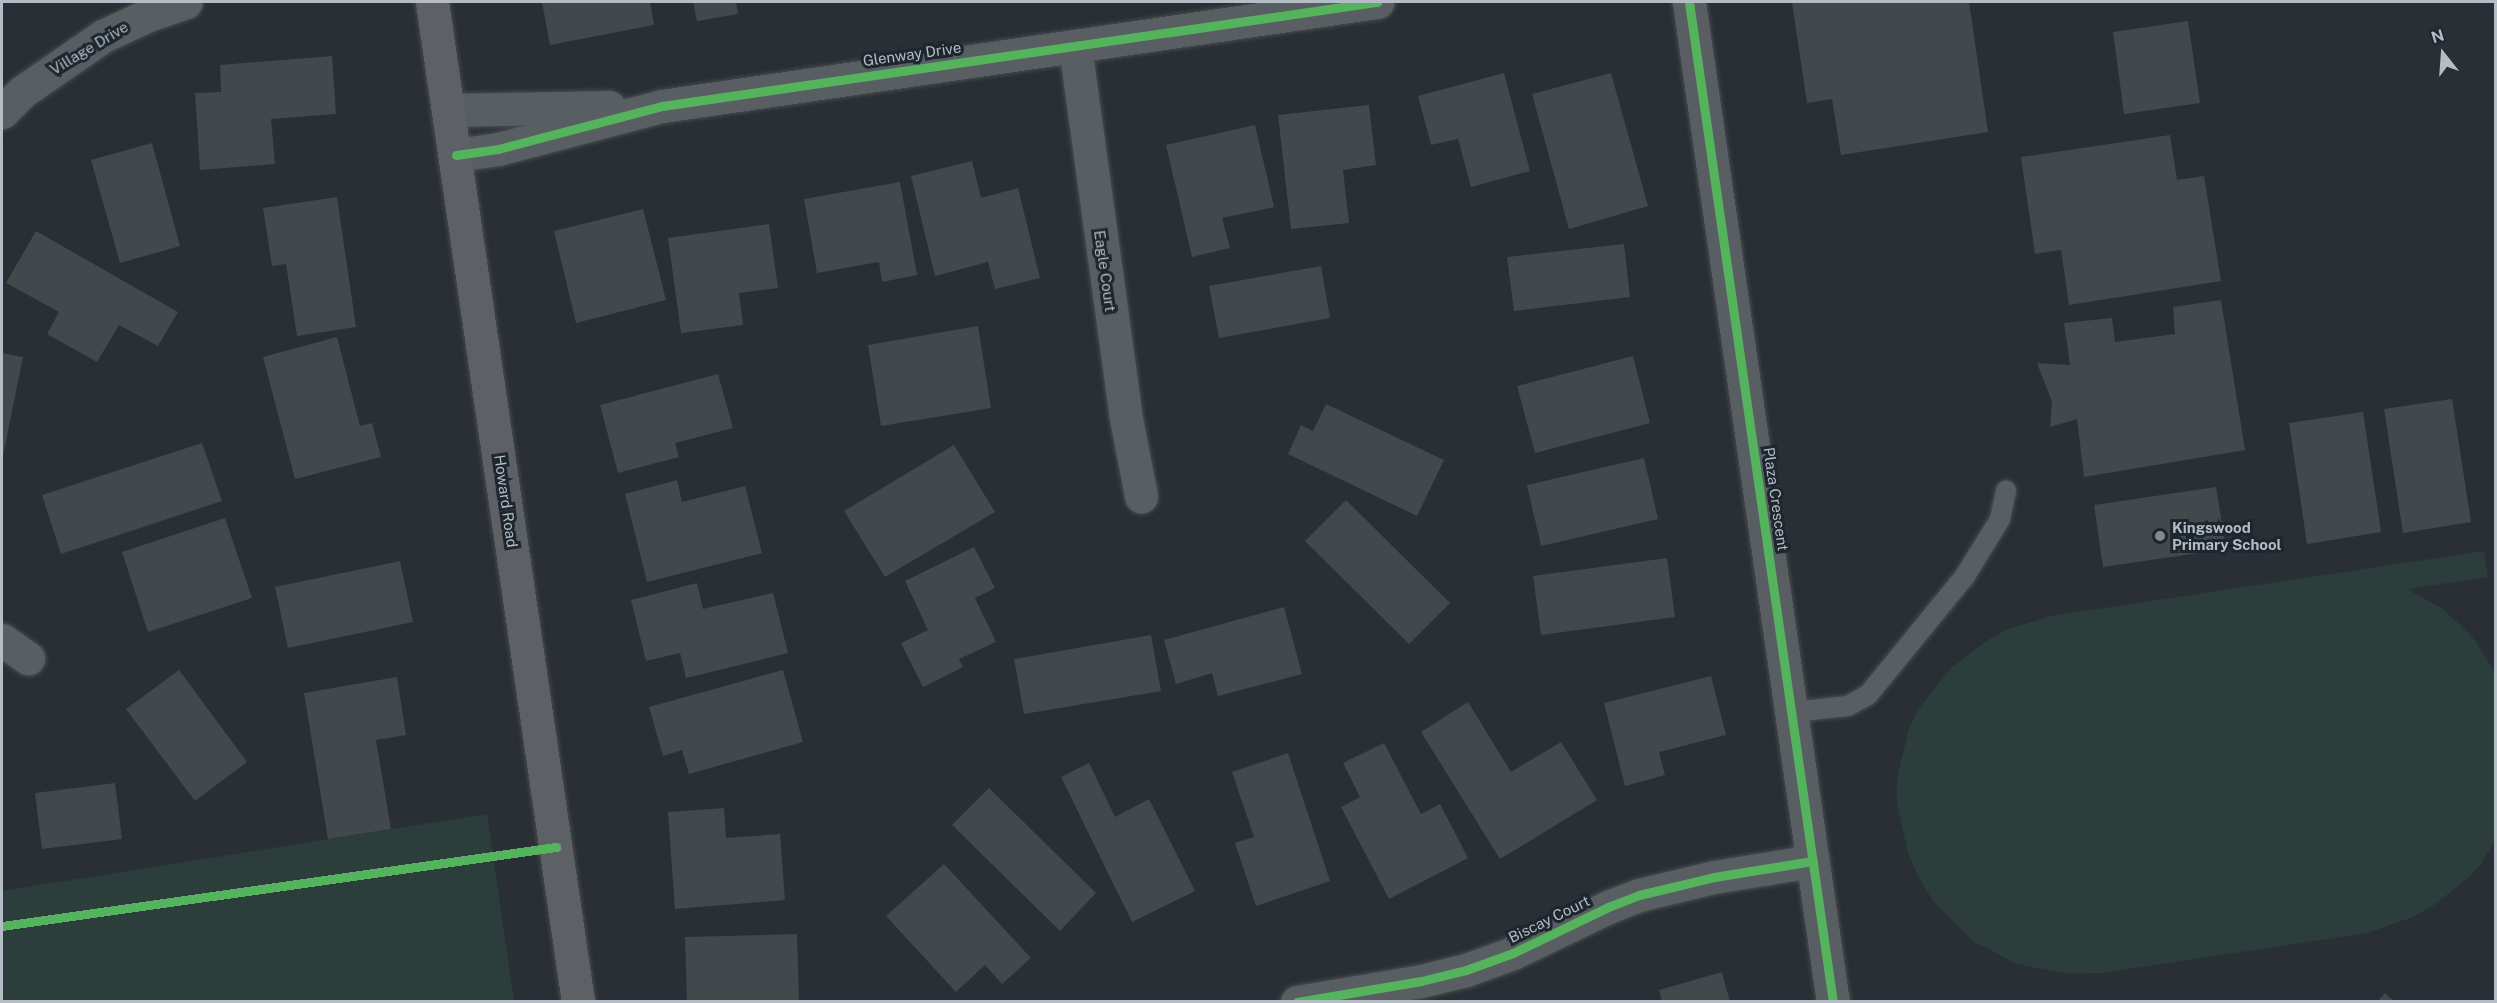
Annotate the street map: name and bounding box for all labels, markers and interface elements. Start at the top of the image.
street label: Village Drive [47,18,131,78]
north arrow [2413,24,2473,84]
text: N [2429,25,2446,47]
street label: Glenway Drive [862,38,962,70]
street label: Eagle Court [1090,229,1120,313]
street label: Plaza Crescent [1760,446,1792,552]
street label: Howard Road [491,453,521,549]
place label: Kingswood Primary School [2172,518,2282,553]
marker: Kingswood Primary School [2153,529,2167,543]
street label: Biscay Court [1505,892,1593,946]

